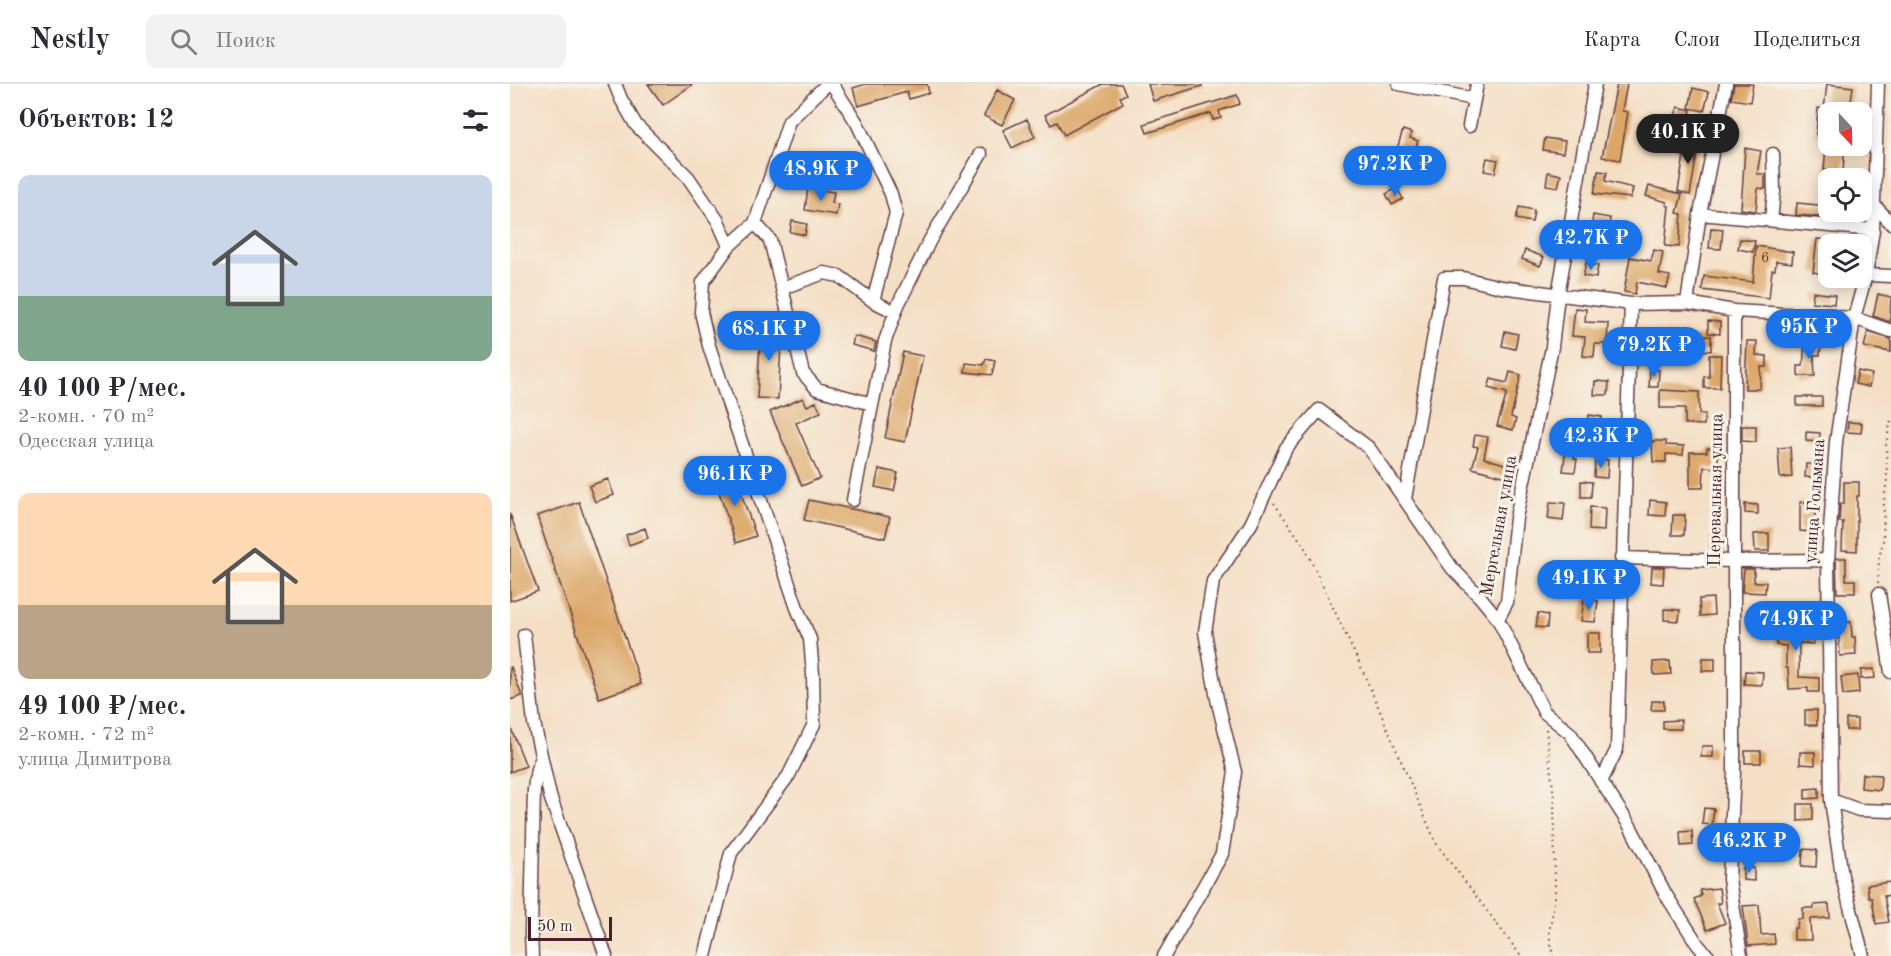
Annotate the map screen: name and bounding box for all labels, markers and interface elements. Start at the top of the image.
search box [146,14,566,68]
icon: search [167,25,200,58]
text: Nestly [30,27,110,55]
text: Поиск [215,30,276,52]
text: Карта [1584,30,1641,51]
text: Слои [1674,30,1720,51]
text: Поделиться [1753,30,1861,51]
north arrow [1818,102,1872,156]
map controls [1818,102,1872,288]
icon: filters [459,104,492,137]
text: Объектов: 12 [18,107,174,133]
pin: 40.1K ₽ [1633,114,1743,165]
text: 40.1K ₽ [1650,123,1726,143]
pin: 97.2K ₽ [1340,146,1450,197]
pin: 48.9K ₽ [766,151,876,202]
text: 97.2K ₽ [1357,155,1433,175]
text: 48.9K ₽ [783,160,859,180]
button: locate [1818,168,1872,222]
icon: home [201,214,309,322]
pin: 42.7K ₽ [1536,220,1646,271]
text: 42.7K ₽ [1553,229,1629,249]
button: layers [1818,234,1872,288]
house number: 6 [1761,251,1769,266]
pin: 95K ₽ [1767,309,1851,360]
pin: 68.1K ₽ [714,311,824,362]
text: 95K ₽ [1780,318,1838,338]
text: 68.1K ₽ [731,320,807,340]
pin: 79.2K ₽ [1599,327,1709,378]
text: 79.2K ₽ [1616,336,1692,356]
text: 40 100 ₽/мес. [18,376,186,402]
text: 2-комн. · 70 m² [18,407,154,427]
street label: Перевальная улица [1706,413,1726,567]
pin: 42.3K ₽ [1546,418,1656,469]
text: 42.3K ₽ [1563,427,1639,447]
text: Одесская улица [18,432,154,452]
street label: улица Гольмана [1802,438,1828,564]
street label: Мергельная улица [1478,454,1520,598]
pin: 96.1K ₽ [680,456,790,507]
text: 96.1K ₽ [697,465,773,485]
icon: home [201,532,309,640]
pin: 49.1K ₽ [1534,560,1644,611]
text: 49.1K ₽ [1551,569,1627,589]
pin: 74.9K ₽ [1741,601,1851,652]
text: 74.9K ₽ [1758,610,1834,630]
text: 49 100 ₽/мес. [18,694,186,720]
text: 2-комн. · 72 m² [18,725,154,745]
text: улица Димитрова [18,750,172,770]
pin: 46.2K ₽ [1694,823,1804,874]
text: 46.2K ₽ [1711,832,1787,852]
scale bar [528,914,612,942]
text: 50 m [537,919,573,935]

